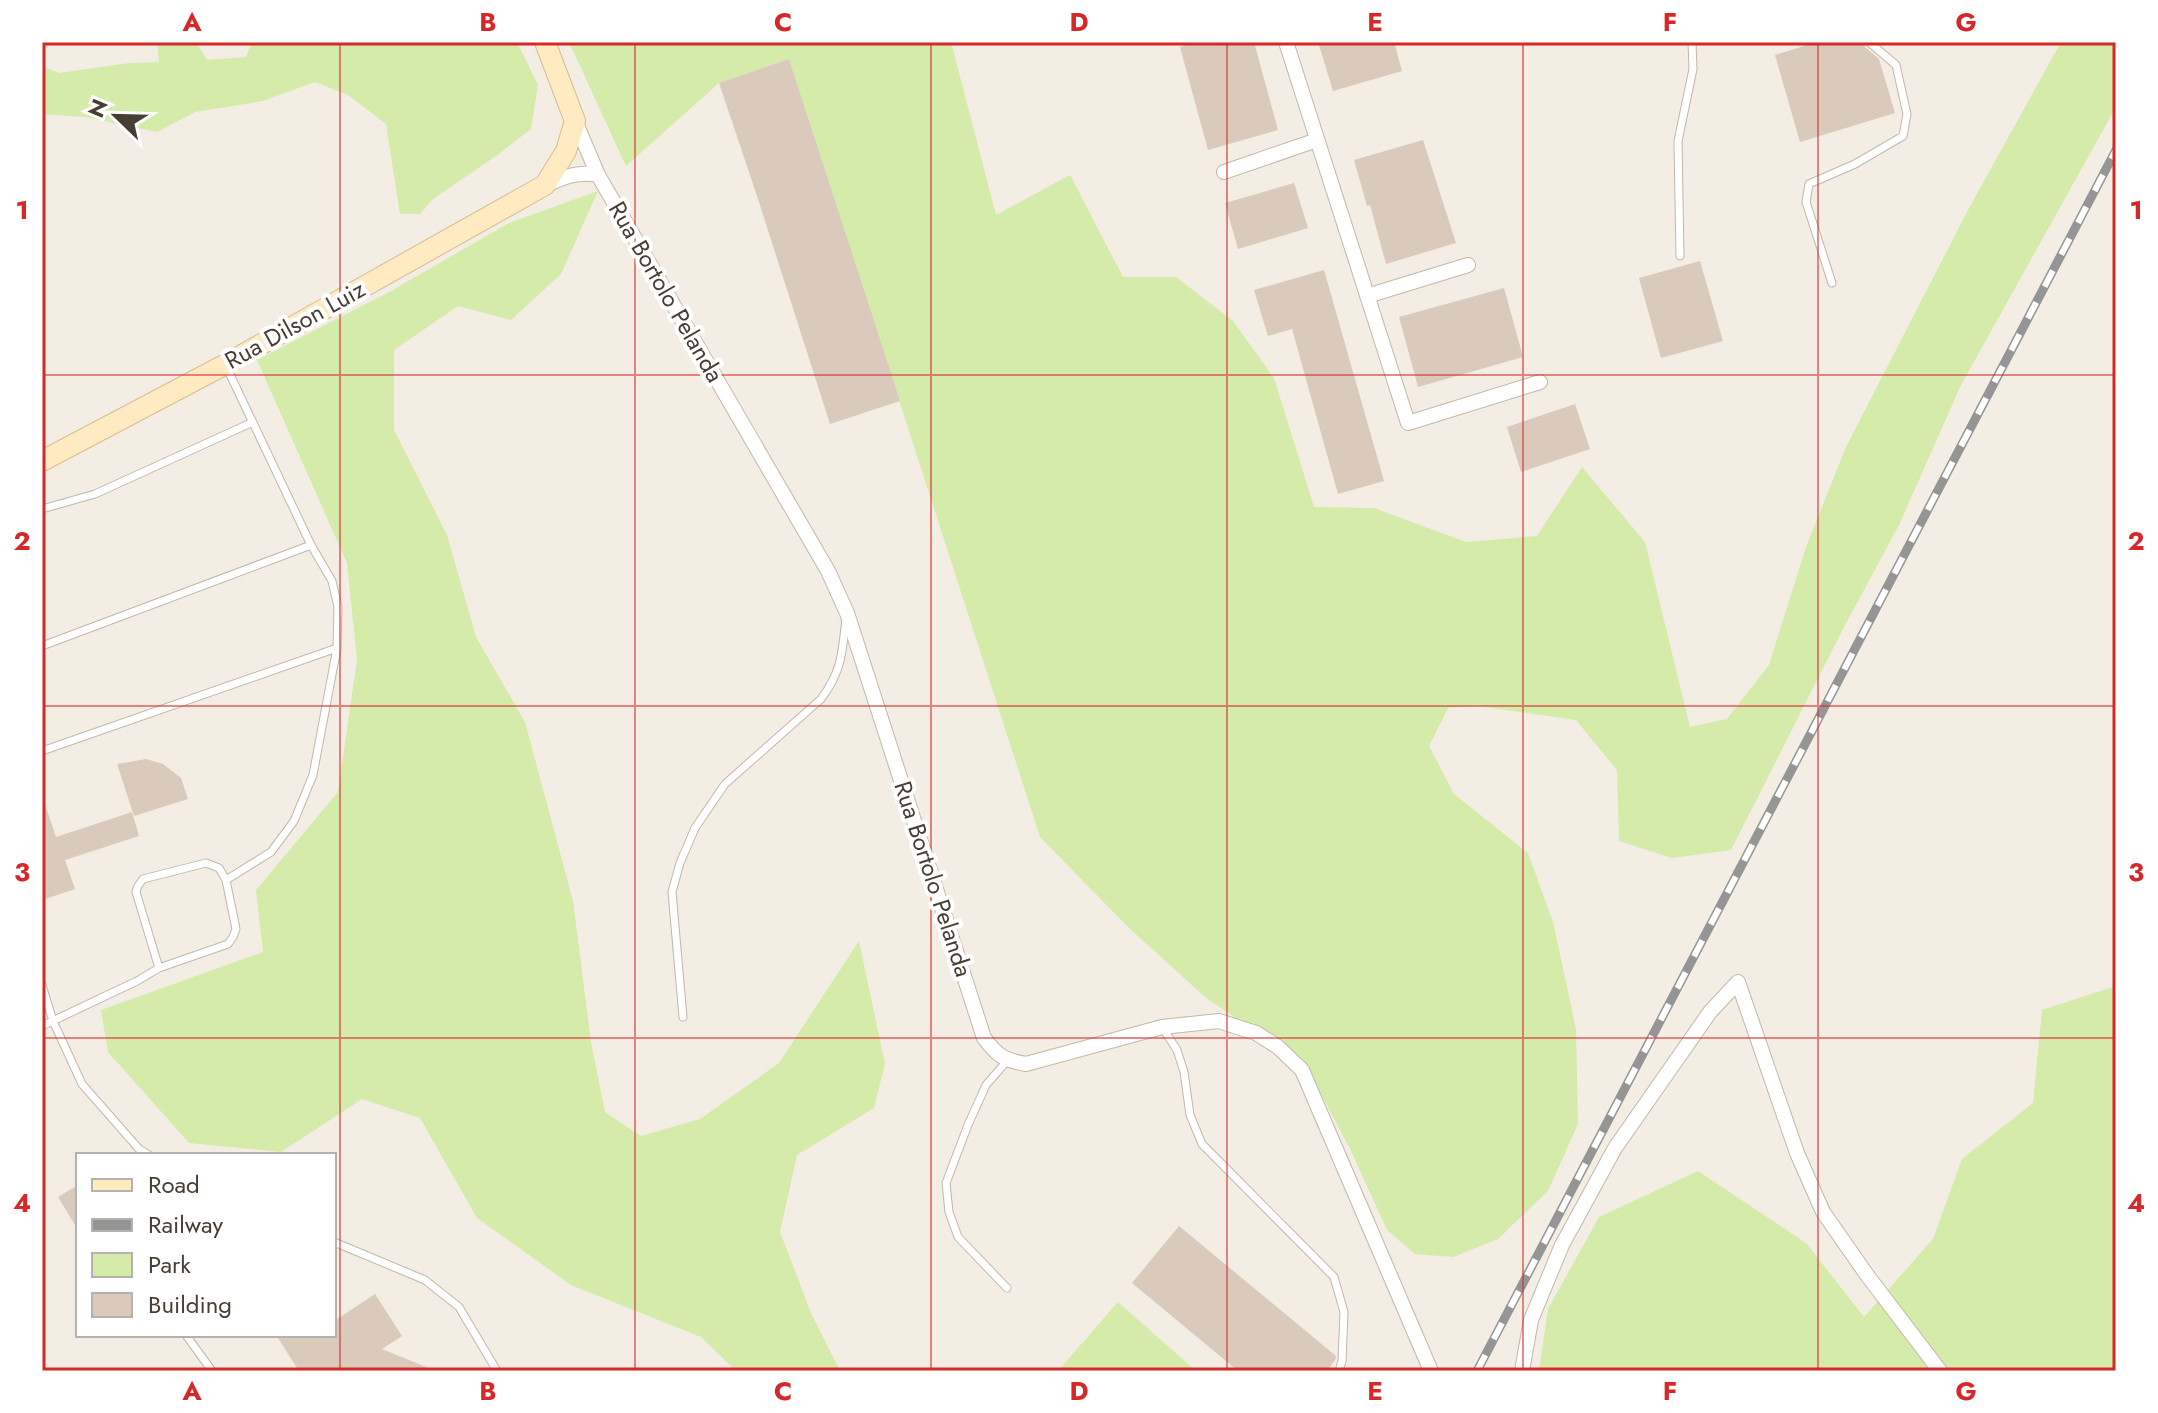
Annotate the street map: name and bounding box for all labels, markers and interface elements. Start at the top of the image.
text: A [181,3,202,41]
text: B [479,3,497,41]
text: C [774,3,792,41]
text: D [1069,3,1089,41]
text: E [1367,3,1383,41]
text: F [1663,3,1677,41]
text: G [1955,3,1977,41]
north arrow [76,76,156,156]
text: N [79,94,116,122]
text: 1 [15,191,29,229]
text: 1 [2129,191,2143,229]
street label: Rua Bortolo Pelanda [600,195,733,389]
street label: Rua Dilson Luiz [218,272,371,378]
text: 2 [13,522,31,560]
text: 2 [2127,522,2145,560]
street label: Rua Bortolo Pelanda [885,776,982,981]
text: 3 [14,853,30,891]
text: 3 [2128,853,2144,891]
legend [76,1153,336,1337]
text: Road [148,1167,200,1202]
text: 4 [13,1184,31,1222]
text: 4 [2127,1184,2145,1222]
text: Railway [148,1207,223,1242]
text: Park [148,1247,191,1282]
text: Building [148,1287,232,1322]
text: A [181,1372,202,1410]
text: B [479,1372,497,1410]
text: C [774,1372,792,1410]
text: D [1069,1372,1089,1410]
text: E [1367,1372,1383,1410]
text: F [1663,1372,1677,1410]
text: G [1955,1372,1977,1410]

